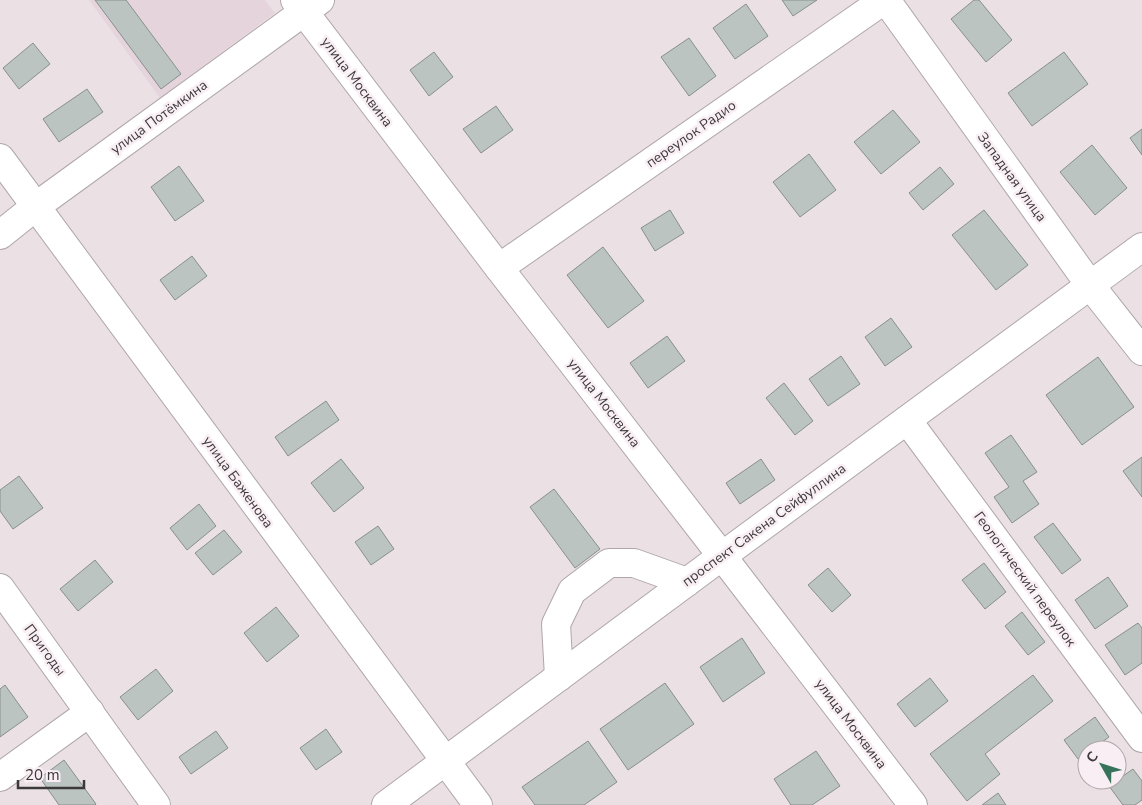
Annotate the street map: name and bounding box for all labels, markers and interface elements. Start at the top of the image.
street label: улица Москвина [317,33,397,131]
street label: улица Потёмкина [107,75,211,159]
street label: переулок Радио [642,96,740,172]
street label: Западная улица [973,128,1051,226]
street label: улица Москвина [563,355,645,451]
street label: улица Баженова [198,432,278,532]
street label: проспект Сакена Сейфуллина [678,459,850,591]
street label: Геологический переулок [970,508,1081,651]
street label: Пригоды [20,620,70,680]
street label: улица Москвина [811,675,891,773]
north arrow [1077,740,1127,790]
text: С [1082,747,1103,767]
scale bar [18,758,84,790]
text: 20 m [25,765,60,785]

